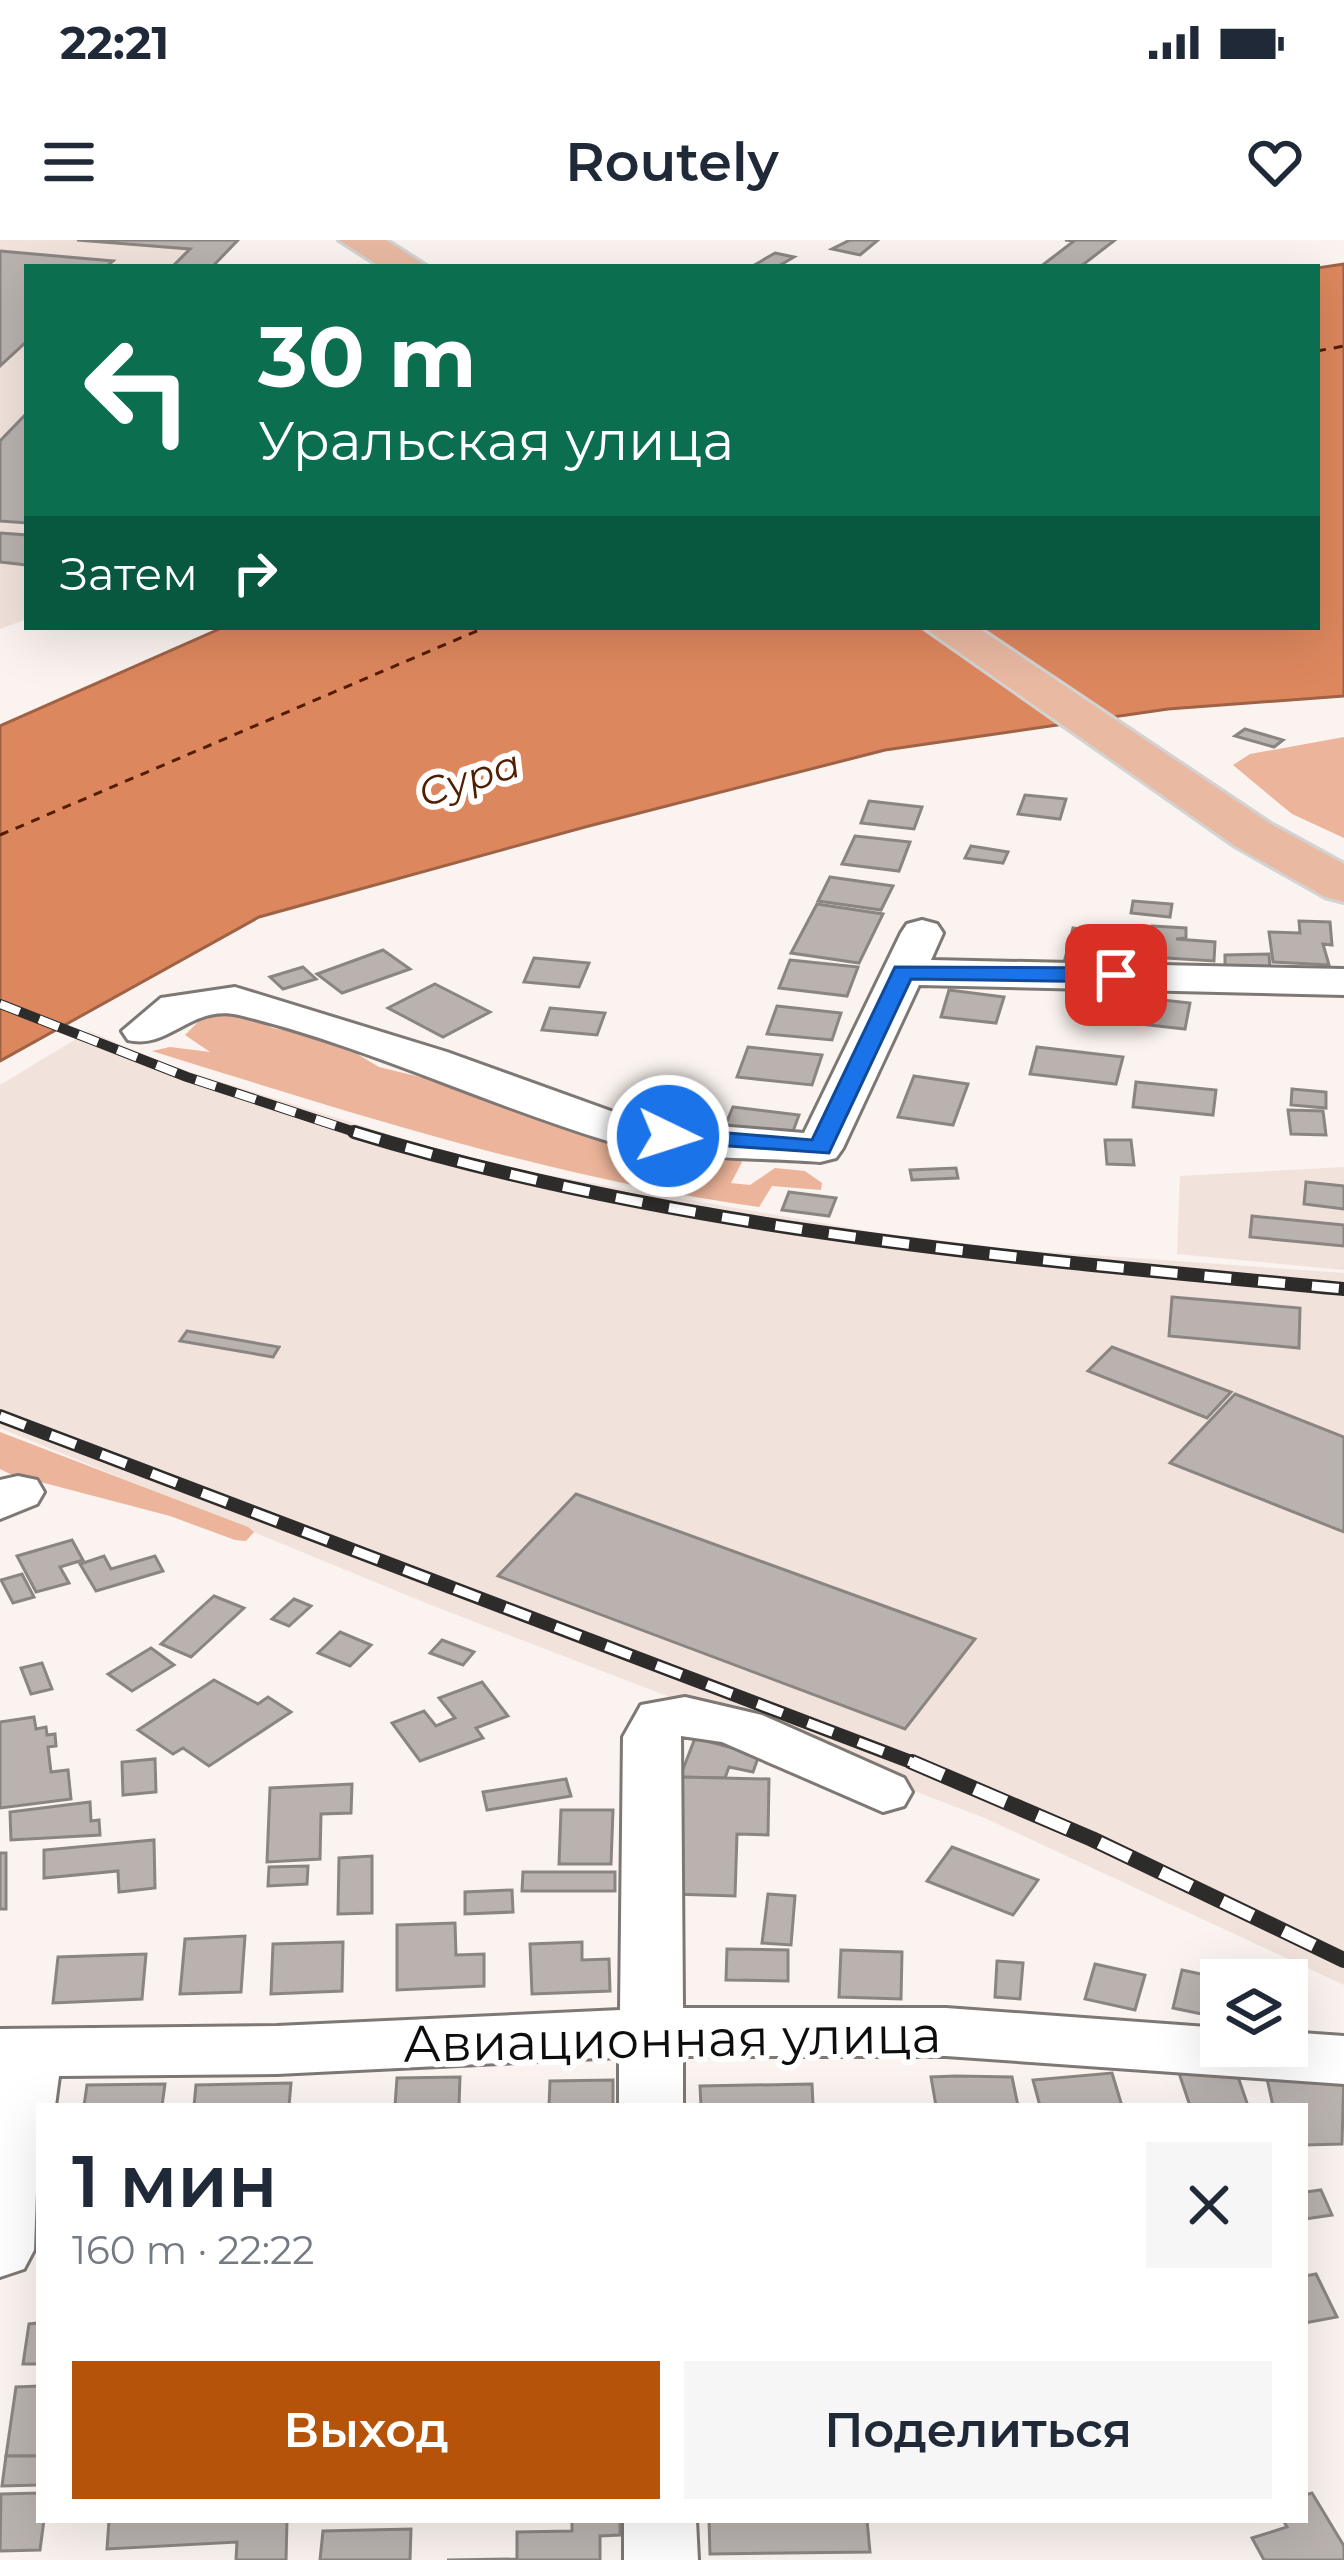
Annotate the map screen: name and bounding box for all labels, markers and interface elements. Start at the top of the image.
text: 22:21 [60,15,169,70]
icon: menu [36,129,102,195]
text: Routely [565,129,779,195]
icon: heart [1242,129,1308,195]
text: 30 m [258,306,477,408]
icon: left [60,312,216,468]
text: Уральская улица [258,408,734,474]
icon: right [222,540,288,606]
text: Затем [60,546,198,601]
water label: Сура [412,739,526,817]
pin [1065,924,1167,1026]
icon: arrive [1083,942,1149,1008]
position arrow [605,1073,731,1199]
map controls [1200,1959,1308,2067]
button: layers [1200,1959,1308,2067]
street label: Авиационная улица [402,2003,942,2075]
text: 1 мин [72,2137,277,2225]
button: close [1146,2142,1272,2268]
text: 160 m · 22:22 [72,2226,314,2274]
button: Выход [72,2361,660,2499]
button: Поделиться [684,2361,1272,2499]

